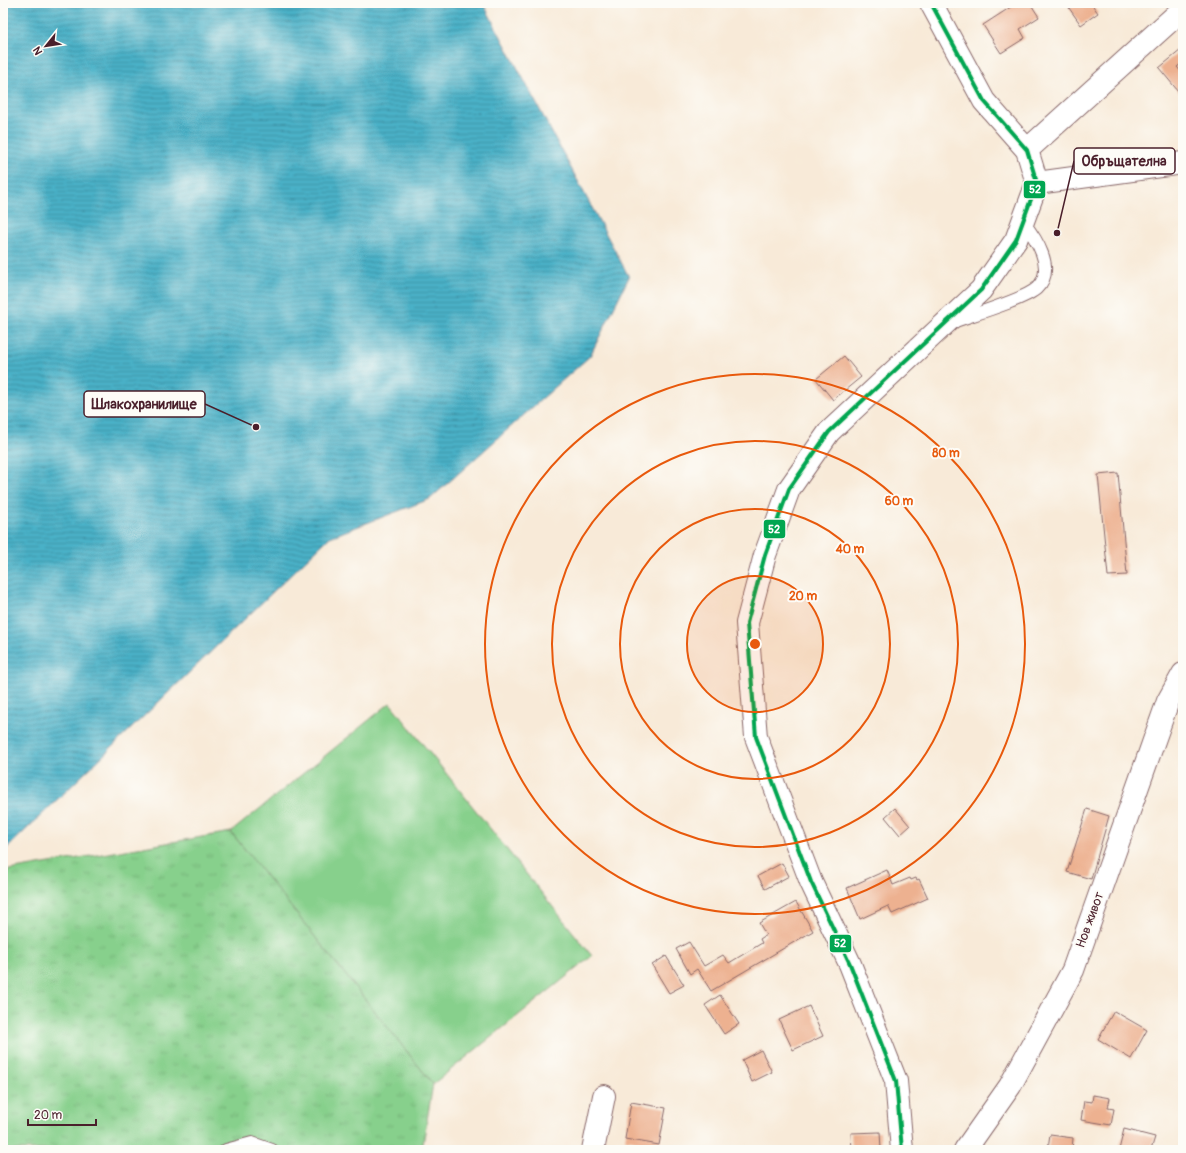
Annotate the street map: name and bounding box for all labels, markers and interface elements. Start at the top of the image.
north arrow [26,26,66,66]
text: N [30,44,45,57]
callout: Обръщателна [1074,148,1175,174]
text: Обръщателна [1082,153,1167,170]
line badge: 52 [1023,180,1046,199]
text: 52 [1029,183,1041,196]
callout: Шлакохранилище [84,391,205,417]
text: Шлакохранилище [90,396,198,413]
text: 80 m [932,446,960,461]
text: 60 m [885,494,914,509]
line badge: 52 [763,519,786,539]
text: 52 [768,523,780,536]
text: 40 m [835,542,865,557]
text: 20 m [789,589,817,604]
centre of rings [748,637,762,651]
street label: Нов живот [1072,889,1108,950]
line badge: 52 [829,934,852,953]
text: 52 [834,937,846,950]
scale bar [28,1101,96,1127]
text: 20 m [34,1108,63,1123]

